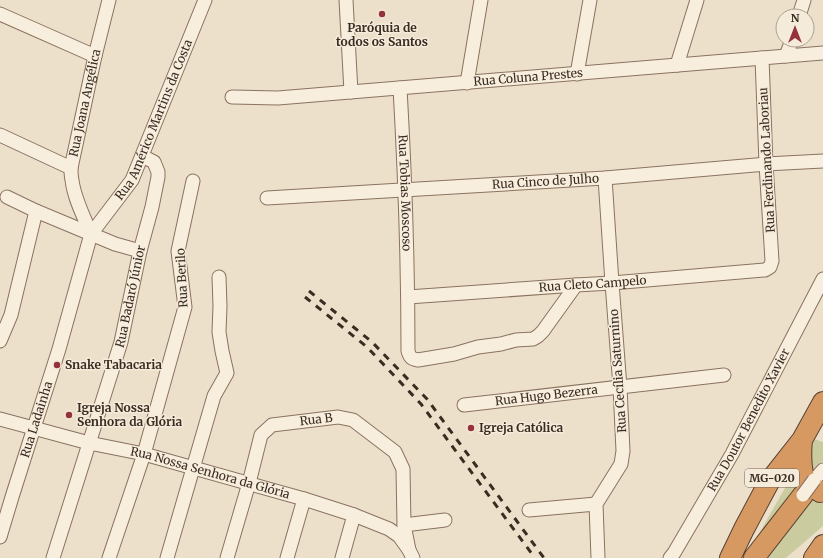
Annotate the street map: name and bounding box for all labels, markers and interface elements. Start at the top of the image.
north arrow [775,8,815,48]
marker: Paróquia de todos os Santos [377,9,387,19]
text: N [791,11,800,25]
place label: Paróquia de todos os Santos [336,20,428,49]
street label: Rua Américo Martins da Costa [111,37,195,203]
street label: Rua Joana Angélica [66,47,104,158]
street label: Rua Coluna Prestes [473,65,584,89]
street label: Rua Ferdinando Laboriau [755,87,778,233]
street label: Rua Tobias Moscoso [395,134,415,251]
street label: Rua Cinco de Julho [492,170,599,192]
street label: Rua Badaró Júnior [112,243,148,349]
street label: Rua Berilo [172,248,191,308]
street label: Rua Cleto Campelo [538,272,647,295]
street label: Rua Cecília Saturnino [606,309,629,433]
street label: Rua Doutor Benedito Xavier [704,345,793,494]
place label: Snake Tabacaria [65,357,162,372]
marker: Snake Tabacaria [52,360,62,370]
street label: Rua Ladainha [17,379,55,460]
street label: Rua Hugo Bezerra [494,382,599,408]
place label: Igreja Nossa Senhora da Glória [77,400,183,429]
marker: Igreja Nossa Senhora da Glória [64,410,74,420]
street label: Rua B [299,410,333,429]
place label: Igreja Católica [479,420,564,435]
marker: Igreja Católica [466,423,476,433]
street label: Rua Nossa Senhora da Glória [129,443,292,502]
road number: MG-020 [745,469,799,487]

